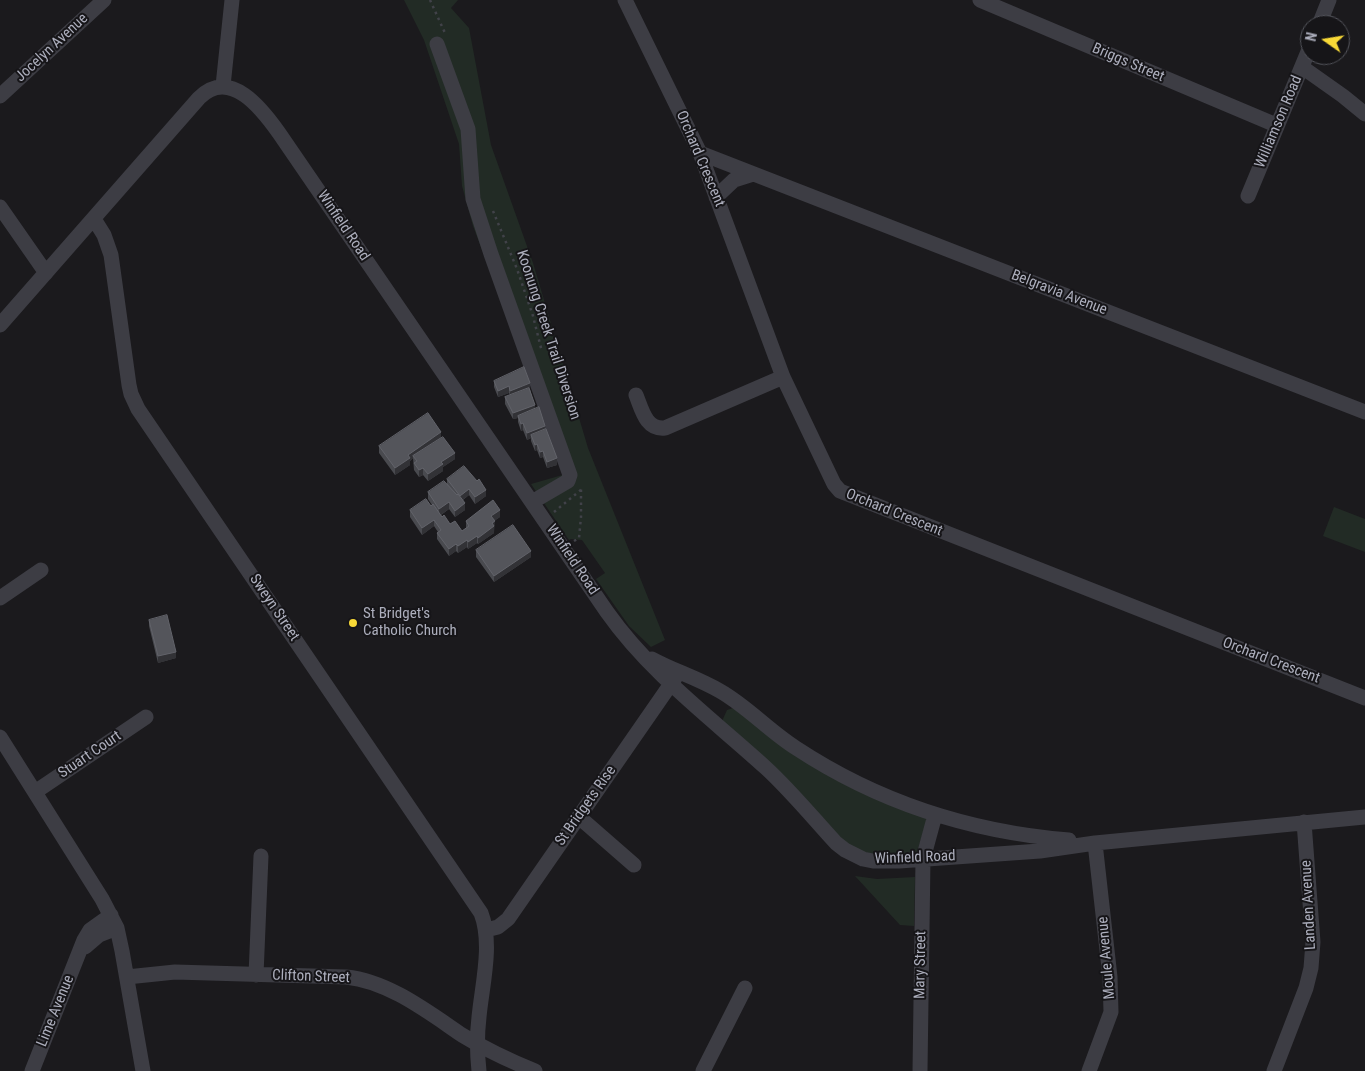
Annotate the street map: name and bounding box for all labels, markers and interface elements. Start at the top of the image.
street label: Jocelyn Avenue [12,10,92,86]
north arrow [1300,15,1350,65]
text: N [1303,31,1320,43]
street label: Briggs Street [1089,40,1167,86]
street label: Williamson Road [1251,73,1307,171]
street label: Orchard Crescent [672,108,728,210]
street label: Winfield Road [313,187,373,265]
street label: Koonung Creek Trail Diversion [512,248,584,422]
street label: Belgravia Avenue [1009,266,1109,320]
street label: Orchard Crescent [843,485,945,541]
street label: Winfield Road [542,521,602,599]
street label: Sweyn Street [245,571,303,645]
place label: St Bridget's Catholic Church [363,605,457,640]
marker: St Bridget's Catholic Church [347,617,359,629]
street label: Orchard Crescent [1220,634,1322,688]
street label: Stuart Court [55,727,125,783]
street label: St Bridgets Rise [552,762,620,850]
street label: Winfield Road [874,848,956,868]
street label: Landen Avenue [1298,860,1320,950]
street label: Moule Avenue [1094,916,1120,1000]
street label: Mary Street [911,931,931,999]
street label: Clifton Street [272,967,350,987]
street label: Lime Avenue [34,973,78,1049]

